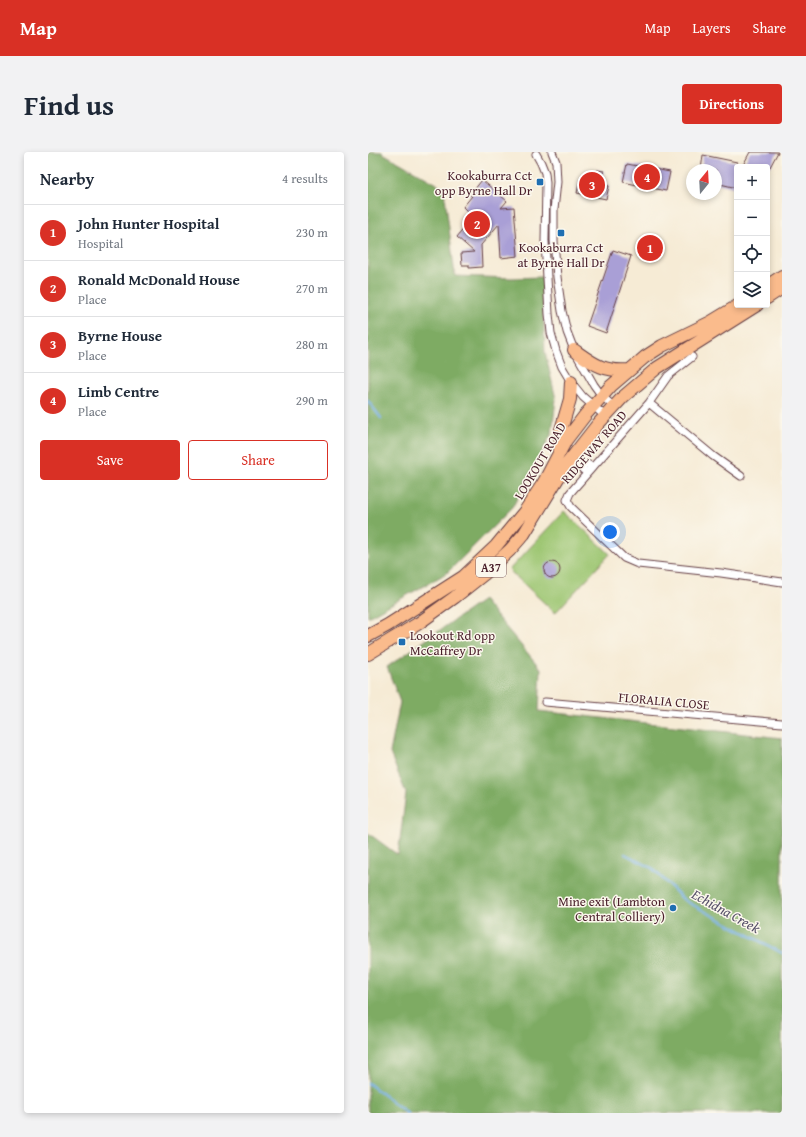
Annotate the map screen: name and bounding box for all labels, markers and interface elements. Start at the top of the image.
text: Map [20,14,57,42]
text: Map [645,18,671,38]
text: Layers [693,18,731,38]
text: Share [753,18,786,38]
text: Find us [24,84,114,125]
button: Directions [682,84,782,124]
pin: 4 [634,162,660,192]
north arrow [686,164,722,200]
map controls [734,164,770,308]
button: + [734,164,770,200]
text: Nearby [40,166,94,191]
place label: Kookaburra Cct opp Byrne Hall Dr [435,166,533,200]
text: 4 results [282,169,328,188]
pin: 3 [579,170,605,200]
marker: Kookaburra Cct opp Byrne Hall Dr [535,177,545,187]
button: − [734,200,770,236]
pin: 2 [464,209,490,239]
text: John Hunter Hospital [78,213,219,234]
text: 1 [50,223,56,242]
text: 230 m [296,223,328,242]
marker: Kookaburra Cct at Byrne Hall Dr [556,228,566,238]
pin: 1 [637,233,663,263]
text: Hospital [78,234,123,253]
button: locate [734,236,770,272]
place label: Kookaburra Cct at Byrne Hall Dr [517,238,605,272]
text: Ronald McDonald House [78,269,240,290]
button: layers [734,272,770,308]
text: 2 [50,279,56,298]
text: 270 m [296,279,328,298]
text: Place [78,290,107,309]
text: Byrne House [78,325,162,346]
text: 3 [50,335,56,354]
text: 280 m [296,335,328,354]
text: Place [78,346,107,365]
text: Limb Centre [78,381,159,402]
text: 4 [50,391,56,410]
text: 290 m [296,391,328,410]
text: Place [78,402,107,421]
street label: RIDGEWAY ROAD [557,406,631,488]
street label: LOOKOUT ROAD [509,419,571,503]
button: Save [40,440,180,480]
button: Share [188,440,328,480]
your location [600,522,620,542]
road number: A37 [476,557,506,577]
place label: Lookout Rd opp McCaffrey Dr [410,626,495,660]
marker: Lookout Rd opp McCaffrey Dr [397,637,407,647]
street label: FLORALIA CLOSE [618,688,711,714]
water label: Echidna Creek [687,884,764,938]
place label: Mine exit (Lambton Central Colliery) [558,892,666,926]
marker: Mine exit (Lambton Central Colliery) [668,903,678,913]

